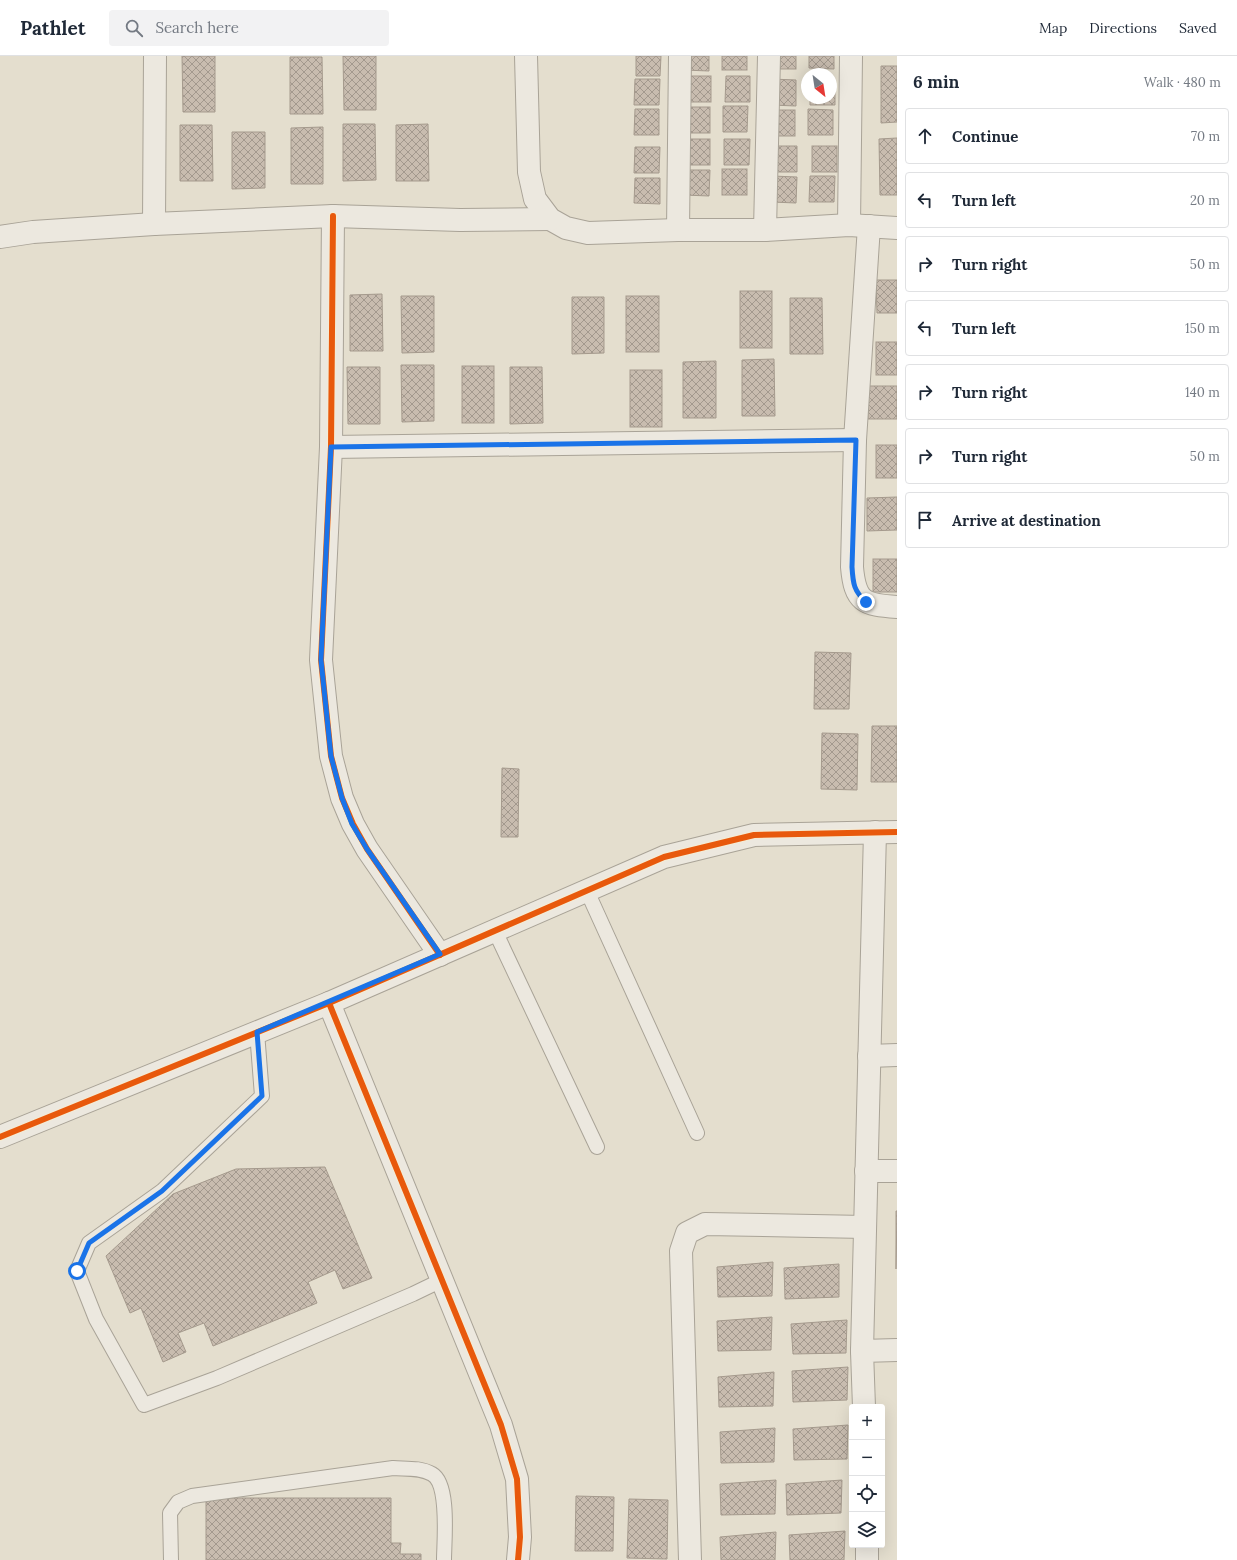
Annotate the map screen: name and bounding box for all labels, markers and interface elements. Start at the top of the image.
search box [109,10,389,46]
text: Pathlet [20,16,85,40]
icon: search [123,17,145,39]
text: Search here [155,18,239,37]
text: Map [1039,19,1067,37]
text: Directions [1089,19,1157,37]
text: Saved [1179,19,1217,37]
north arrow [801,68,837,104]
text: 6 min [913,71,959,93]
text: Walk · 480 m [1144,74,1221,91]
icon: ahead [914,125,936,147]
text: Continue [952,127,1018,146]
text: 70 m [1191,128,1220,145]
icon: left [914,189,936,211]
text: Turn left [952,191,1016,210]
text: 20 m [1190,192,1220,209]
icon: right [914,253,936,275]
text: Turn right [952,255,1028,274]
text: 50 m [1190,256,1220,273]
icon: left [914,317,936,339]
text: Turn left [952,319,1016,338]
text: 150 m [1185,320,1220,337]
icon: right [914,381,936,403]
text: Turn right [952,383,1028,402]
text: 140 m [1185,384,1220,401]
icon: right [914,445,936,467]
text: Turn right [952,447,1028,466]
text: 50 m [1190,448,1220,465]
icon: arrive [914,509,936,531]
text: Arrive at destination [952,511,1101,530]
route end [857,593,875,611]
route start [68,1262,86,1280]
map controls [849,1404,885,1548]
button: + [849,1404,885,1440]
button: − [849,1440,885,1476]
button: locate [849,1476,885,1512]
button: layers [849,1512,885,1548]

